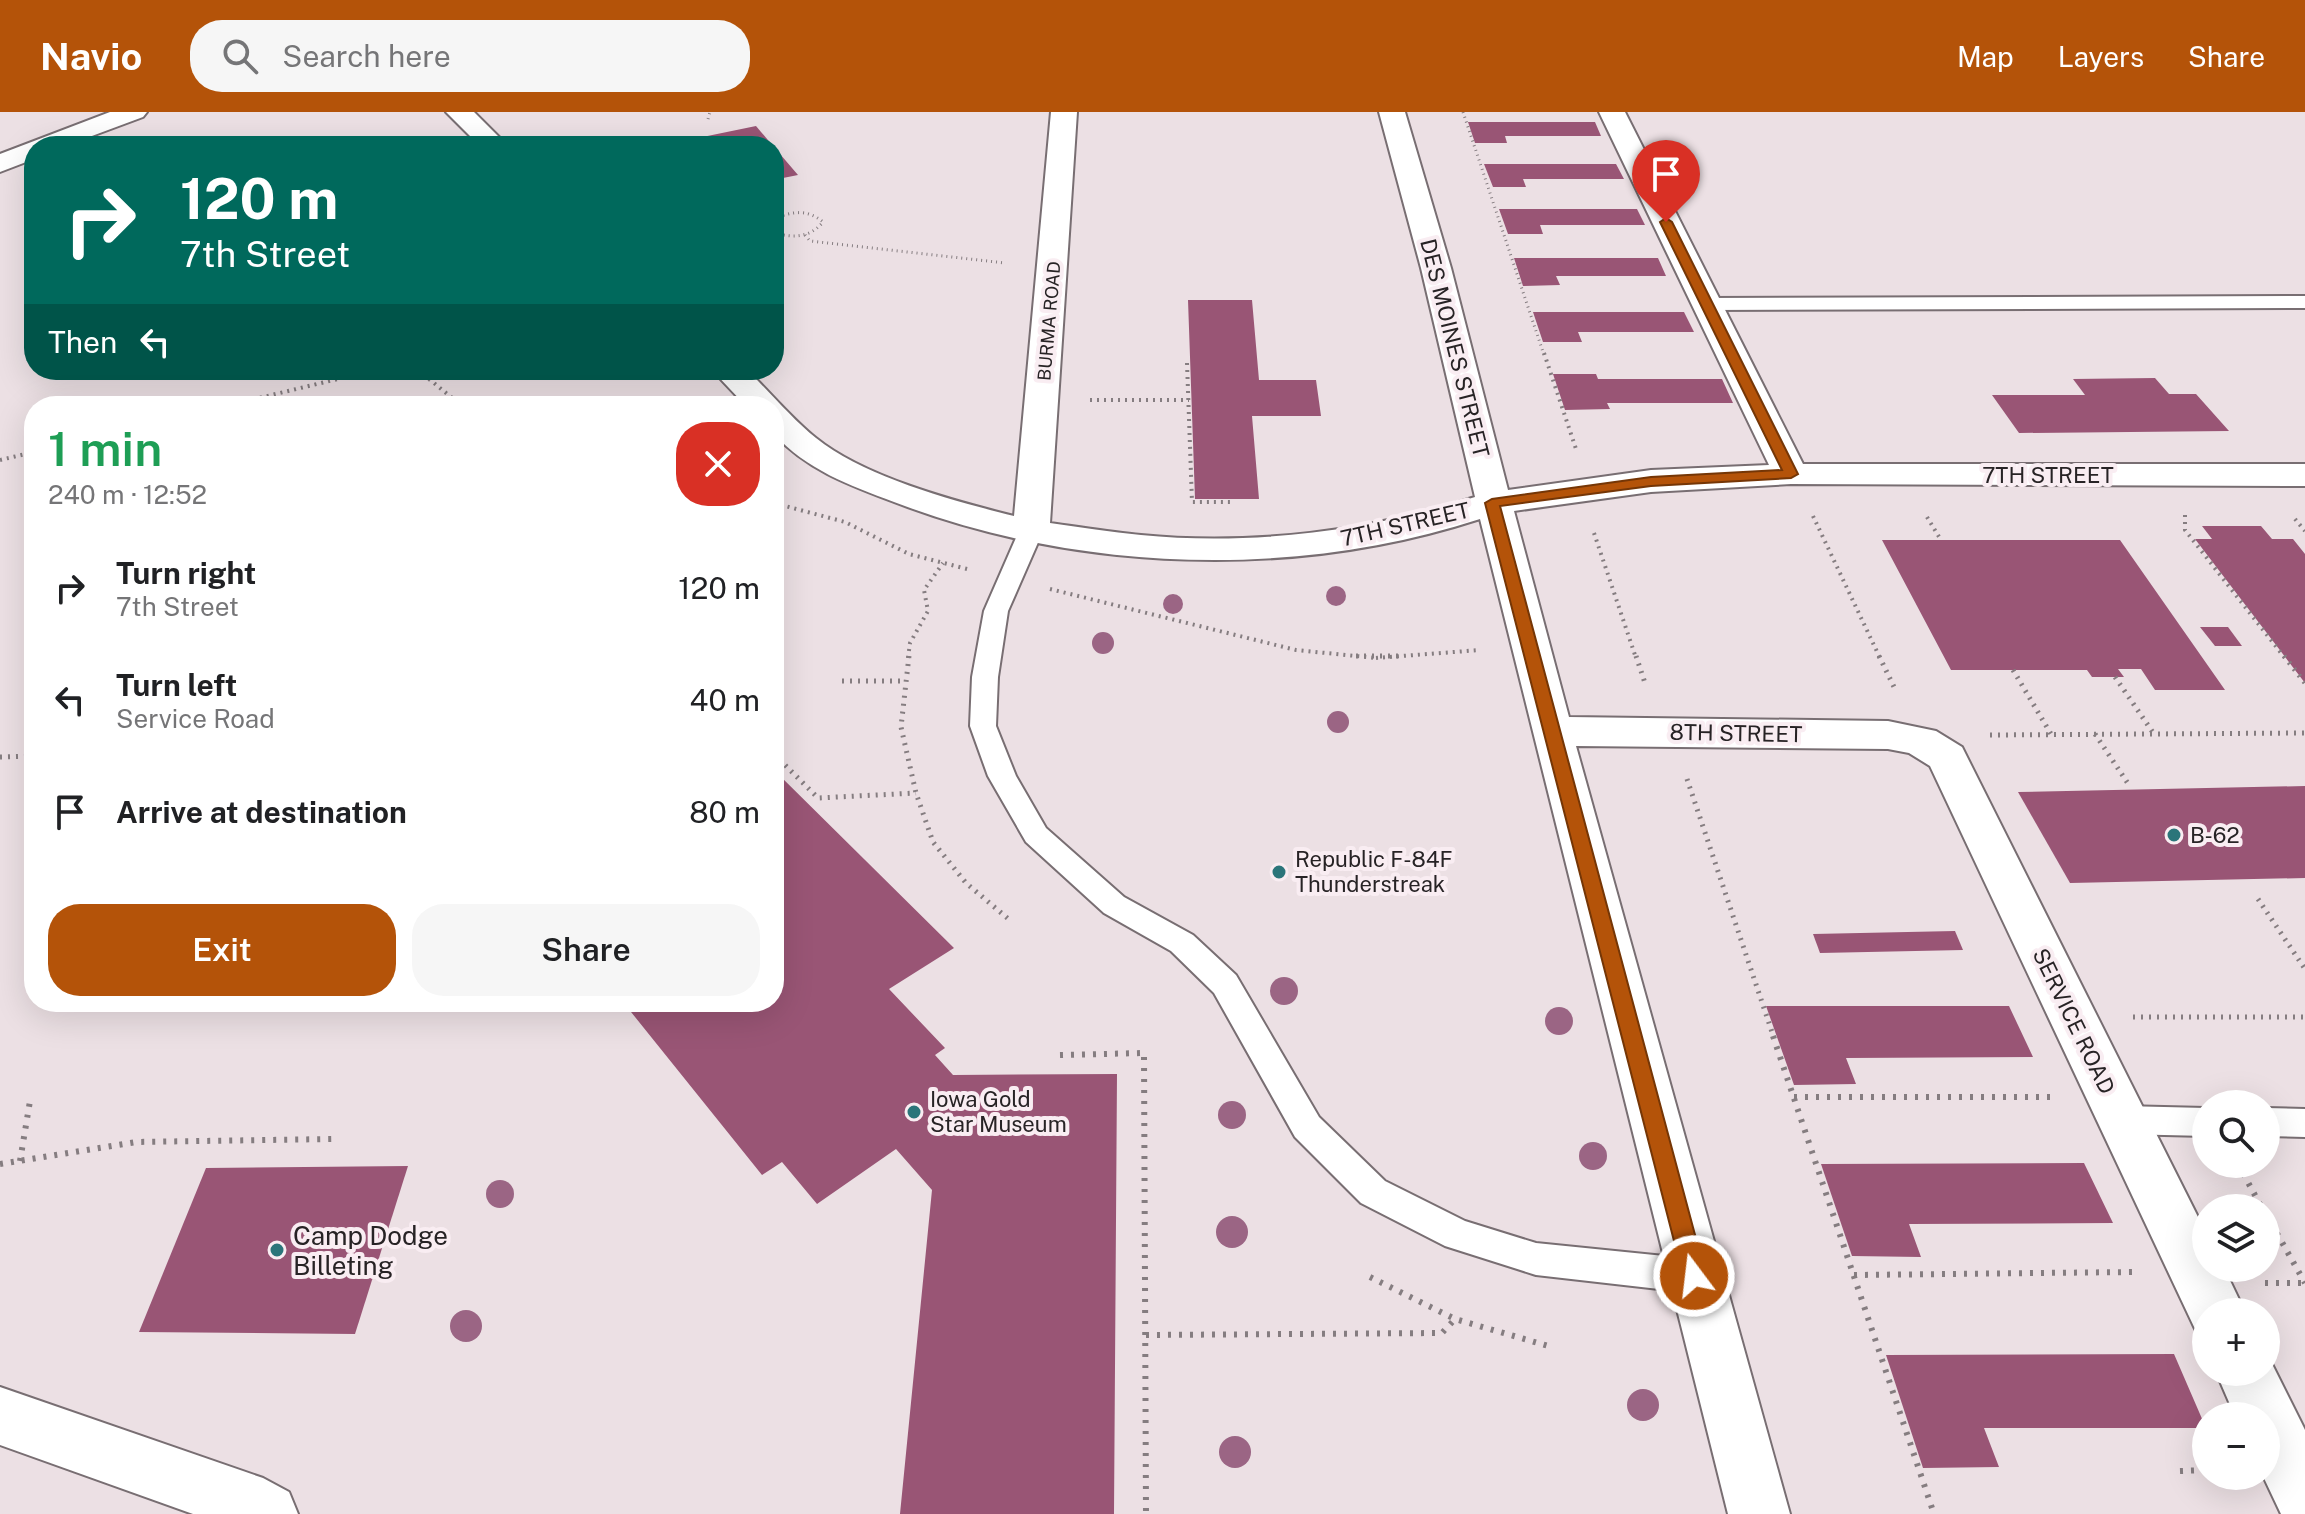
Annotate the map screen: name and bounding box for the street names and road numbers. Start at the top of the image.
street label: DES MOINES STREET [1415,236,1495,460]
street label: BURMA ROAD [1033,260,1065,382]
street label: 7TH STREET [1982,462,2114,488]
street label: 7TH STREET [1338,497,1472,551]
street label: 8TH STREET [1669,719,1803,747]
street label: SERVICE ROAD [2028,944,2120,1098]

